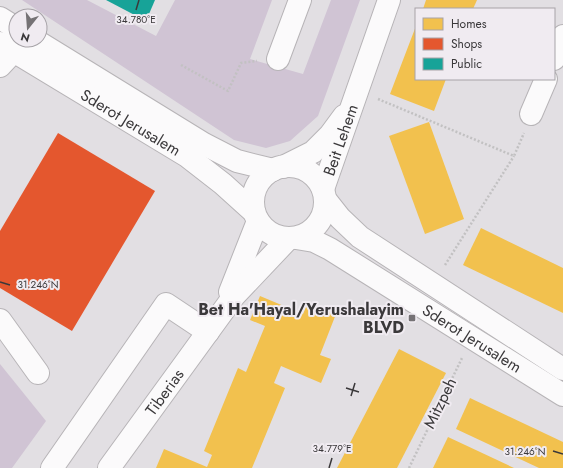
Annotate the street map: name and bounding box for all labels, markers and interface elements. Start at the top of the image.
north arrow [8,8,48,48]
legend [415,8,555,80]
text: 34.780°E [116,12,156,27]
text: Homes [451,15,487,33]
text: N [19,29,32,46]
text: Shops [451,35,482,53]
text: Public [451,55,482,73]
street label: Sderot Jerusalem [76,83,185,161]
street label: Beit Lehem [317,101,363,179]
text: 31.246°N [18,277,58,292]
place label: Bet Ha'Hayal/Yerushalayim BLVD [198,298,404,339]
street label: Sderot Jerusalem [418,298,526,378]
marker: Bet Ha'Hayal/Yerushalayim BLVD [407,313,417,323]
street label: Tiberias [139,364,189,420]
street label: Mitzpeh [418,374,462,432]
text: 34.779°E [313,441,351,456]
text: 31.246°N [505,444,545,459]

